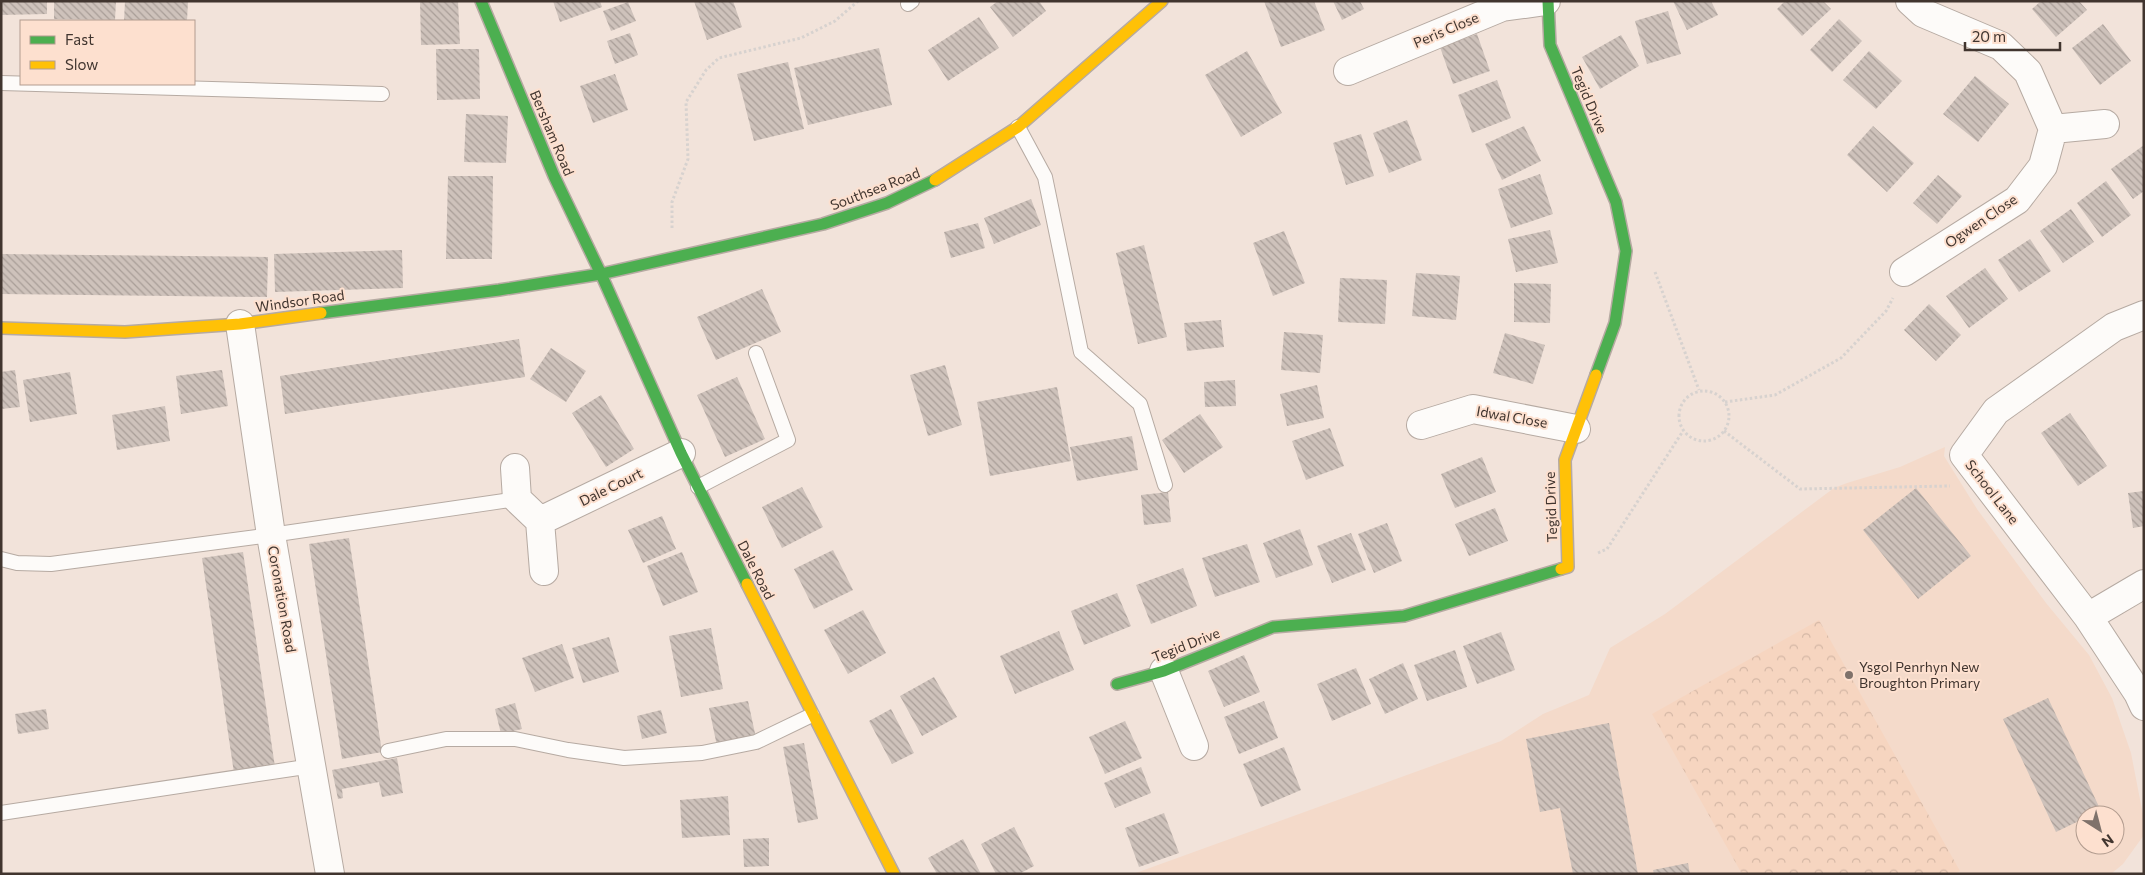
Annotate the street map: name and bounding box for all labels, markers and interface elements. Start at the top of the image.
street label: Peris Close [1411,8,1481,51]
legend [20,20,195,85]
scale bar [1965,20,2060,52]
text: 20 m [1972,27,2006,45]
text: Fast [65,30,94,48]
text: Slow [65,55,98,73]
street label: Tegid Drive [1568,64,1611,136]
street label: Bersham Road [527,88,578,178]
street label: Southsea Road [828,164,922,213]
street label: Ogwen Close [1941,190,2020,251]
street label: Windsor Road [254,286,346,315]
street label: Idwal Close [1475,402,1549,431]
street label: School Lane [1962,456,2023,527]
street label: Dale Court [576,464,645,509]
street label: Tegid Drive [1541,471,1560,543]
street label: Dale Road [734,537,779,602]
street label: Coronation Road [265,544,300,654]
street label: Tegid Drive [1150,624,1222,665]
place label: Ysgol Penrhyn New Broughton Primary [1859,658,1980,691]
marker: Ysgol Penrhyn New Broughton Primary [1843,669,1855,681]
north arrow [2075,805,2125,855]
text: N [2099,831,2117,851]

